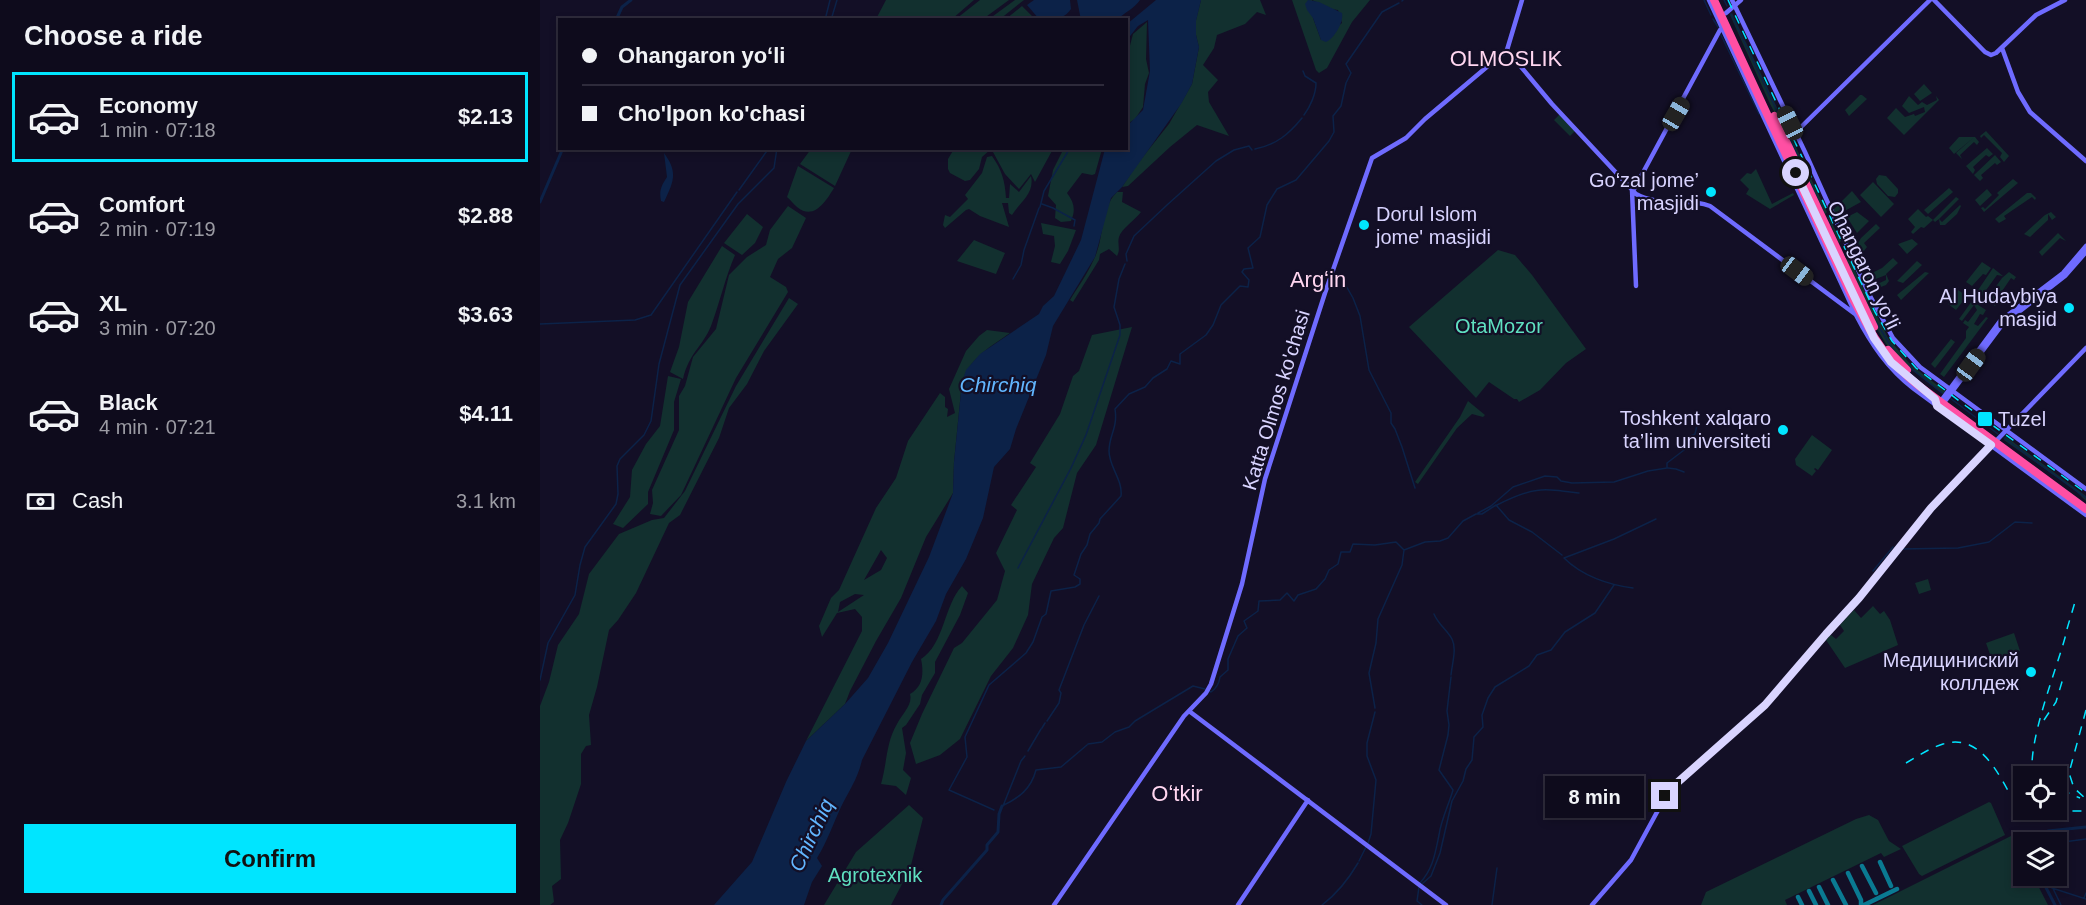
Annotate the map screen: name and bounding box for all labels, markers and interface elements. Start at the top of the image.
text: Choose a ride [24,21,203,51]
text: Ohangaron yoʻli [618,43,785,68]
district label: OLMOSLIK [1450,46,1563,71]
icon: car [27,90,81,144]
text: Economy [99,93,198,118]
car [1659,94,1693,134]
text: Cho'lpon ko'chasi [618,101,806,126]
car [1774,103,1806,143]
text: $2.13 [458,104,513,129]
text: 1 min · 07:18 [99,119,216,141]
route start [1782,159,1809,186]
place label: Go‘zal jome’ masjidi [1589,169,1699,214]
marker: Go‘zal jome’ masjidi [1704,185,1718,199]
icon: car [27,189,81,243]
text: Comfort [99,192,185,217]
street label: Ohangaron yoʻli [1823,197,1905,333]
text: $2.88 [458,203,513,228]
place label: Dorul Islom jome' masjidi [1375,203,1491,248]
text: 2 min · 07:19 [99,218,216,240]
marker: Dorul Islom jome' masjidi [1357,218,1371,232]
car [1777,253,1817,289]
district label: Argʻin [1290,267,1346,292]
place label: Al Hudaybiya masjid [1939,285,2058,330]
icon: car [27,288,81,342]
text: XL [99,291,127,316]
marker: Al Hudaybiya masjid [2062,301,2076,315]
text: $3.63 [458,302,513,327]
street label: Katta Olmos ko'chasi [1238,307,1314,493]
park label: OtaMozor [1455,315,1543,337]
text: 3 min · 07:20 [99,317,216,339]
car [1953,345,1989,385]
water label: Chirchiq [959,373,1037,396]
icon: car [27,387,81,441]
text: Black [99,390,158,415]
text: $4.11 [459,401,513,426]
place label: Toshkent xalqaro ta’lim universiteti [1620,407,1771,452]
place label: Tuzel [1998,408,2046,430]
marker: Tuzel [1976,410,1994,428]
text: 4 min · 07:21 [99,416,216,438]
marker: Toshkent xalqaro ta’lim universiteti [1776,423,1790,437]
icon: cash [24,485,57,518]
text: Cash [72,488,123,513]
text: 3.1 km [456,490,516,512]
place label: Медициниский коллдеж [1883,649,2020,694]
marker: Медициниский коллдеж [2024,665,2038,679]
map controls [2013,766,2067,886]
button: locate [2013,766,2067,820]
callout: 8 min [1545,775,1644,817]
district label: Oʻtkir [1151,781,1203,806]
route end [1651,782,1678,809]
text: 8 min [1568,786,1621,808]
water label: Chirchiq [784,795,838,875]
button: Confirm [24,824,516,893]
button: layers [2013,832,2067,886]
park label: Agrotexnik [828,864,923,886]

